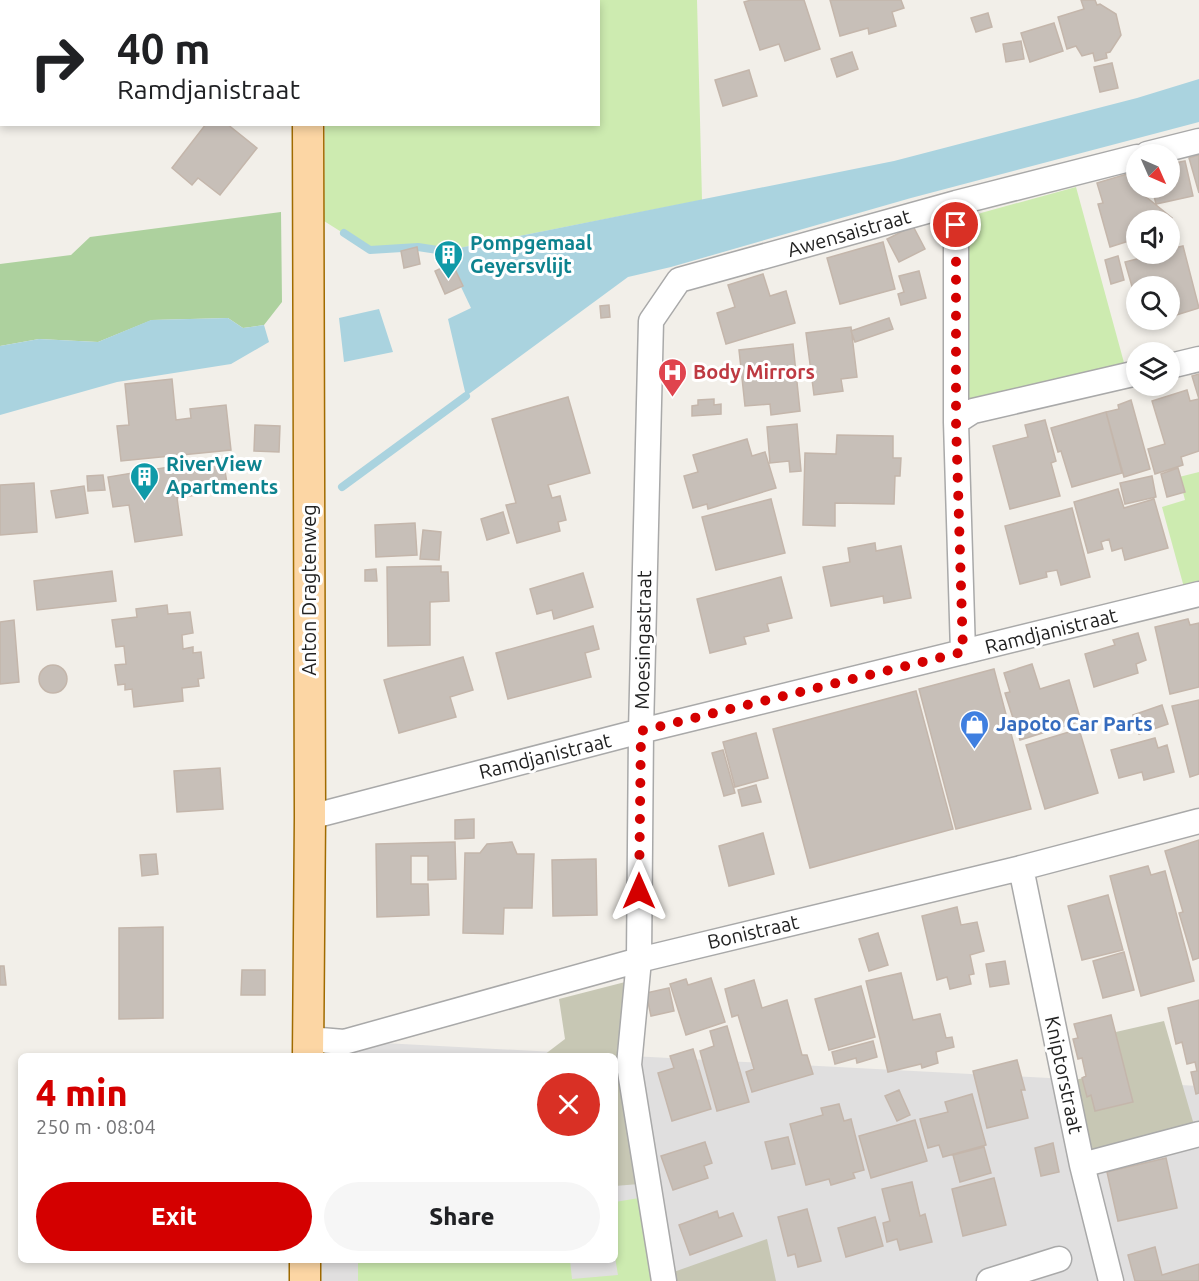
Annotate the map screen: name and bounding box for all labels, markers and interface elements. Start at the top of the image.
icon: right [18,24,96,102]
text: 40 m [117,25,211,72]
text: Ramdjanistraat [117,74,300,104]
north arrow [1126,144,1180,198]
map controls [1126,144,1180,396]
pin [930,199,981,250]
street label: Awensaistraat [785,204,913,261]
icon: arrive [939,208,972,241]
button: sound [1126,210,1180,264]
place label: Pompgemaal Geyersvlijt [470,231,592,277]
building icon: Pompgemaal Geyersvlijt [433,238,465,280]
button: search [1126,276,1180,330]
button: layers [1126,342,1180,396]
hospital icon: Body Mirrors [656,356,688,398]
place label: Body Mirrors [693,360,815,383]
place label: RiverView Apartments [166,452,278,498]
building icon: RiverView Apartments [129,460,161,502]
street label: Anton Dragtenweg [297,504,320,676]
street label: Moesingastraat [630,570,655,710]
street label: Ramdjanistraat [982,603,1120,658]
shop icon: Japoto Car Parts [959,708,991,750]
place label: Japoto Car Parts [996,712,1153,735]
street label: Ramdjanistraat [476,728,614,783]
position arrow [607,859,671,923]
street label: Bonistraat [705,910,801,953]
street label: Kniptorstraat [1041,1014,1088,1136]
text: 4 min [36,1072,128,1113]
button: close [537,1073,600,1136]
text: 250 m · 08:04 [36,1115,156,1138]
button: Exit [36,1182,312,1251]
button: Share [324,1182,600,1251]

